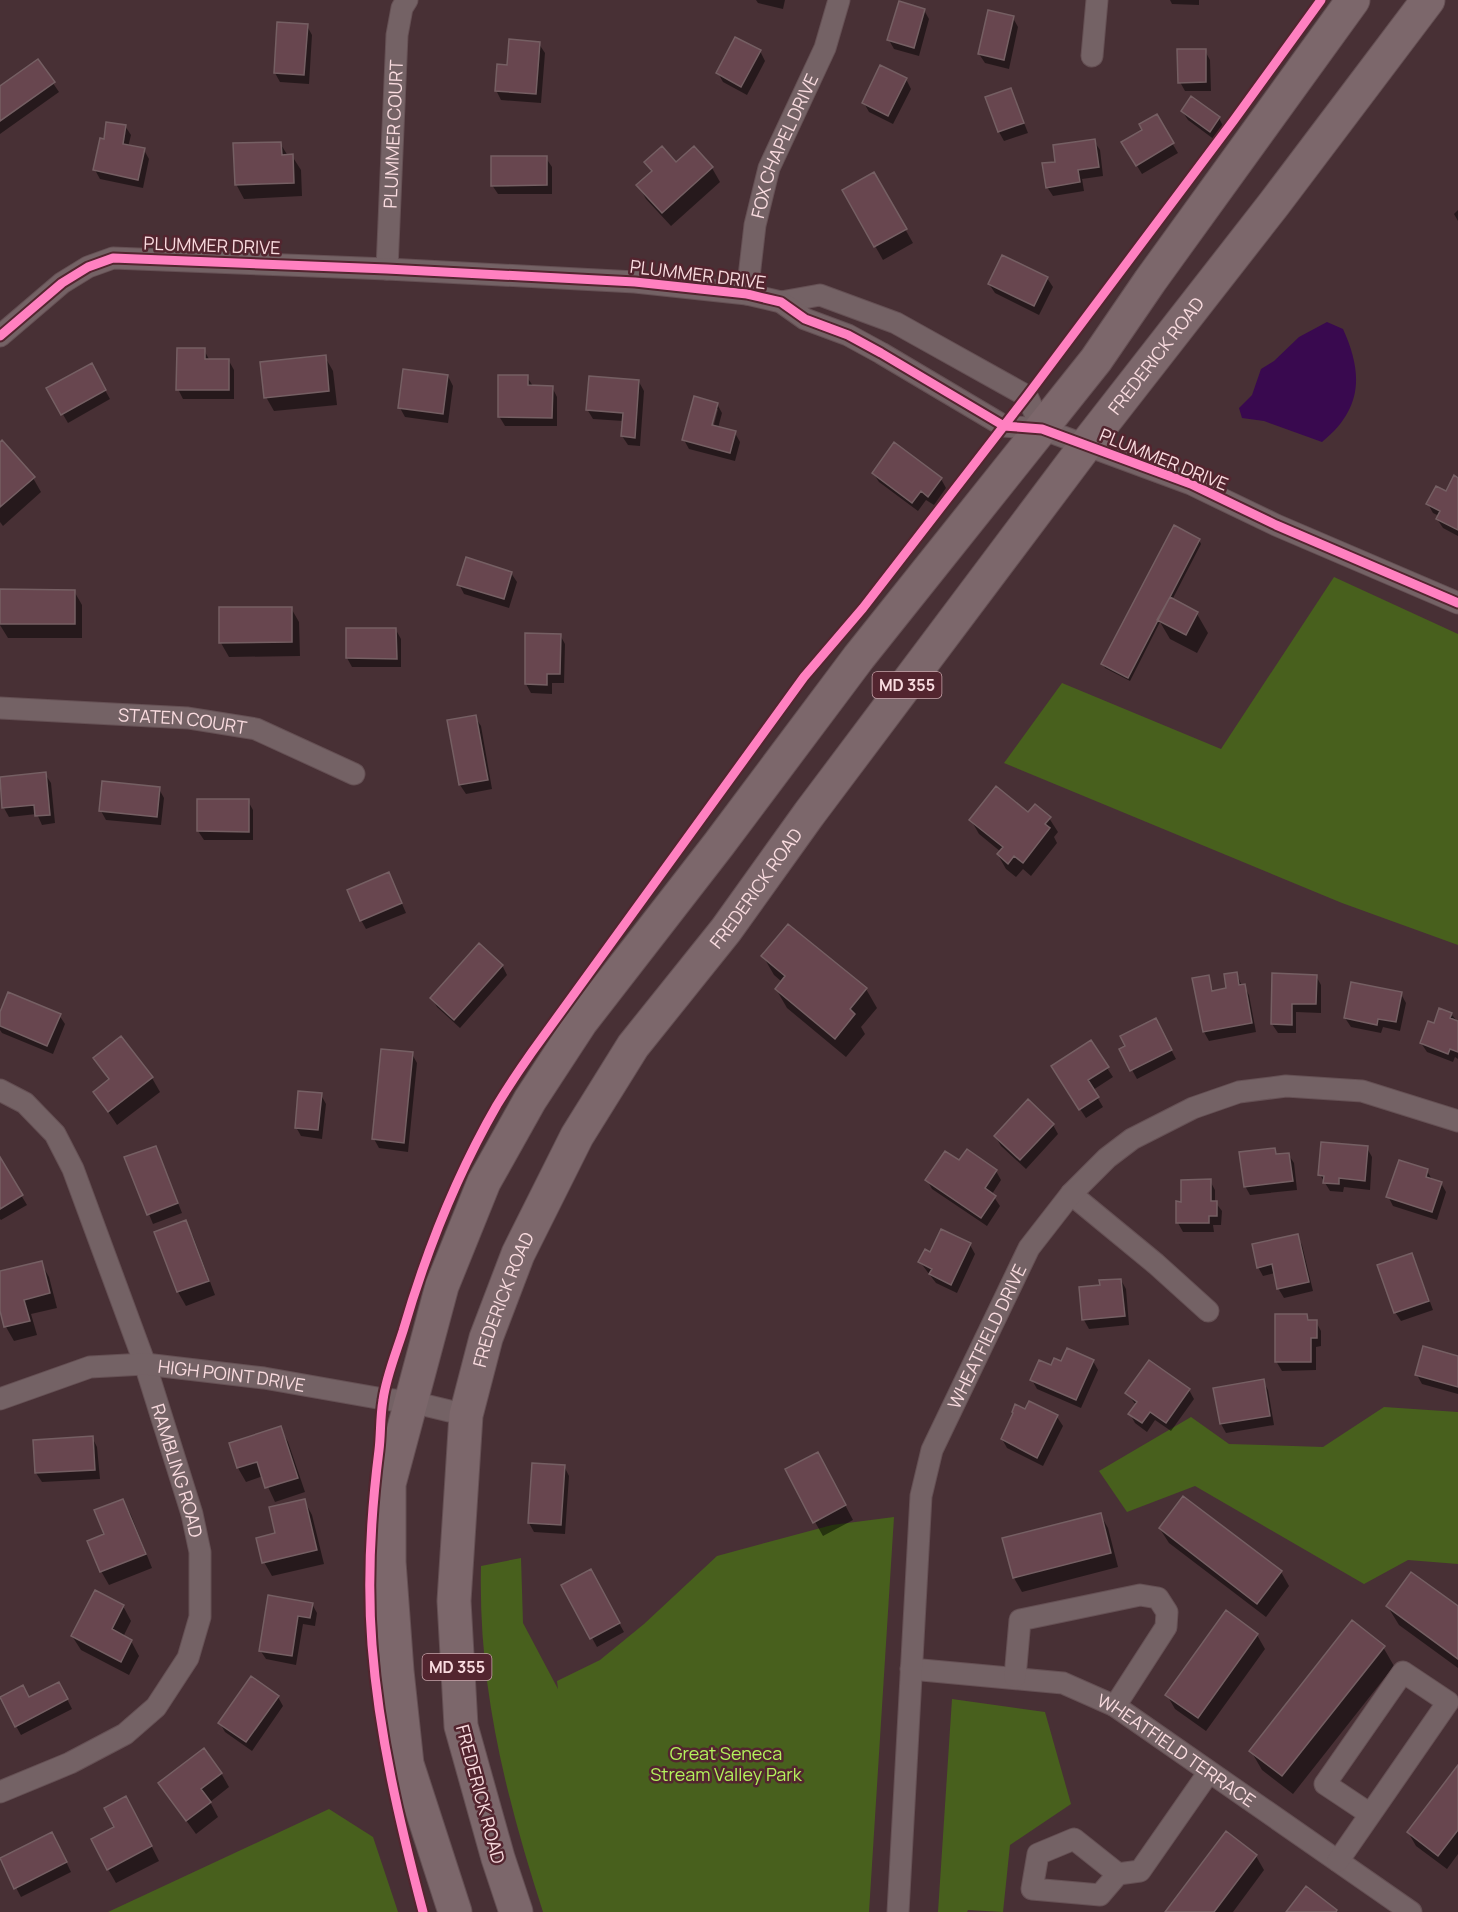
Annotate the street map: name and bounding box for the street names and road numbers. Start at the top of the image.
street label: PLUMMER COURT [378,59,408,209]
street label: FOX CHAPEL DRIVE [745,70,823,221]
street label: PLUMMER DRIVE [143,231,281,259]
street label: PLUMMER DRIVE [629,254,767,294]
street label: FREDERICK ROAD [1102,292,1209,419]
street label: PLUMMER DRIVE [1096,422,1232,496]
road number: MD 355 [872,672,942,698]
street label: STATEN COURT [117,702,249,739]
street label: FREDERICK ROAD [704,823,807,953]
street label: FREDERICK ROAD [467,1228,539,1370]
street label: WHEATFIELD DRIVE [942,1260,1032,1413]
street label: HIGH POINT DRIVE [157,1354,307,1397]
street label: RAMBLING ROAD [146,1401,209,1539]
road number: MD 355 [422,1654,492,1680]
street label: WHEATFIELD TERRACE [1094,1688,1261,1812]
street label: FREDERICK ROAD [451,1722,511,1866]

